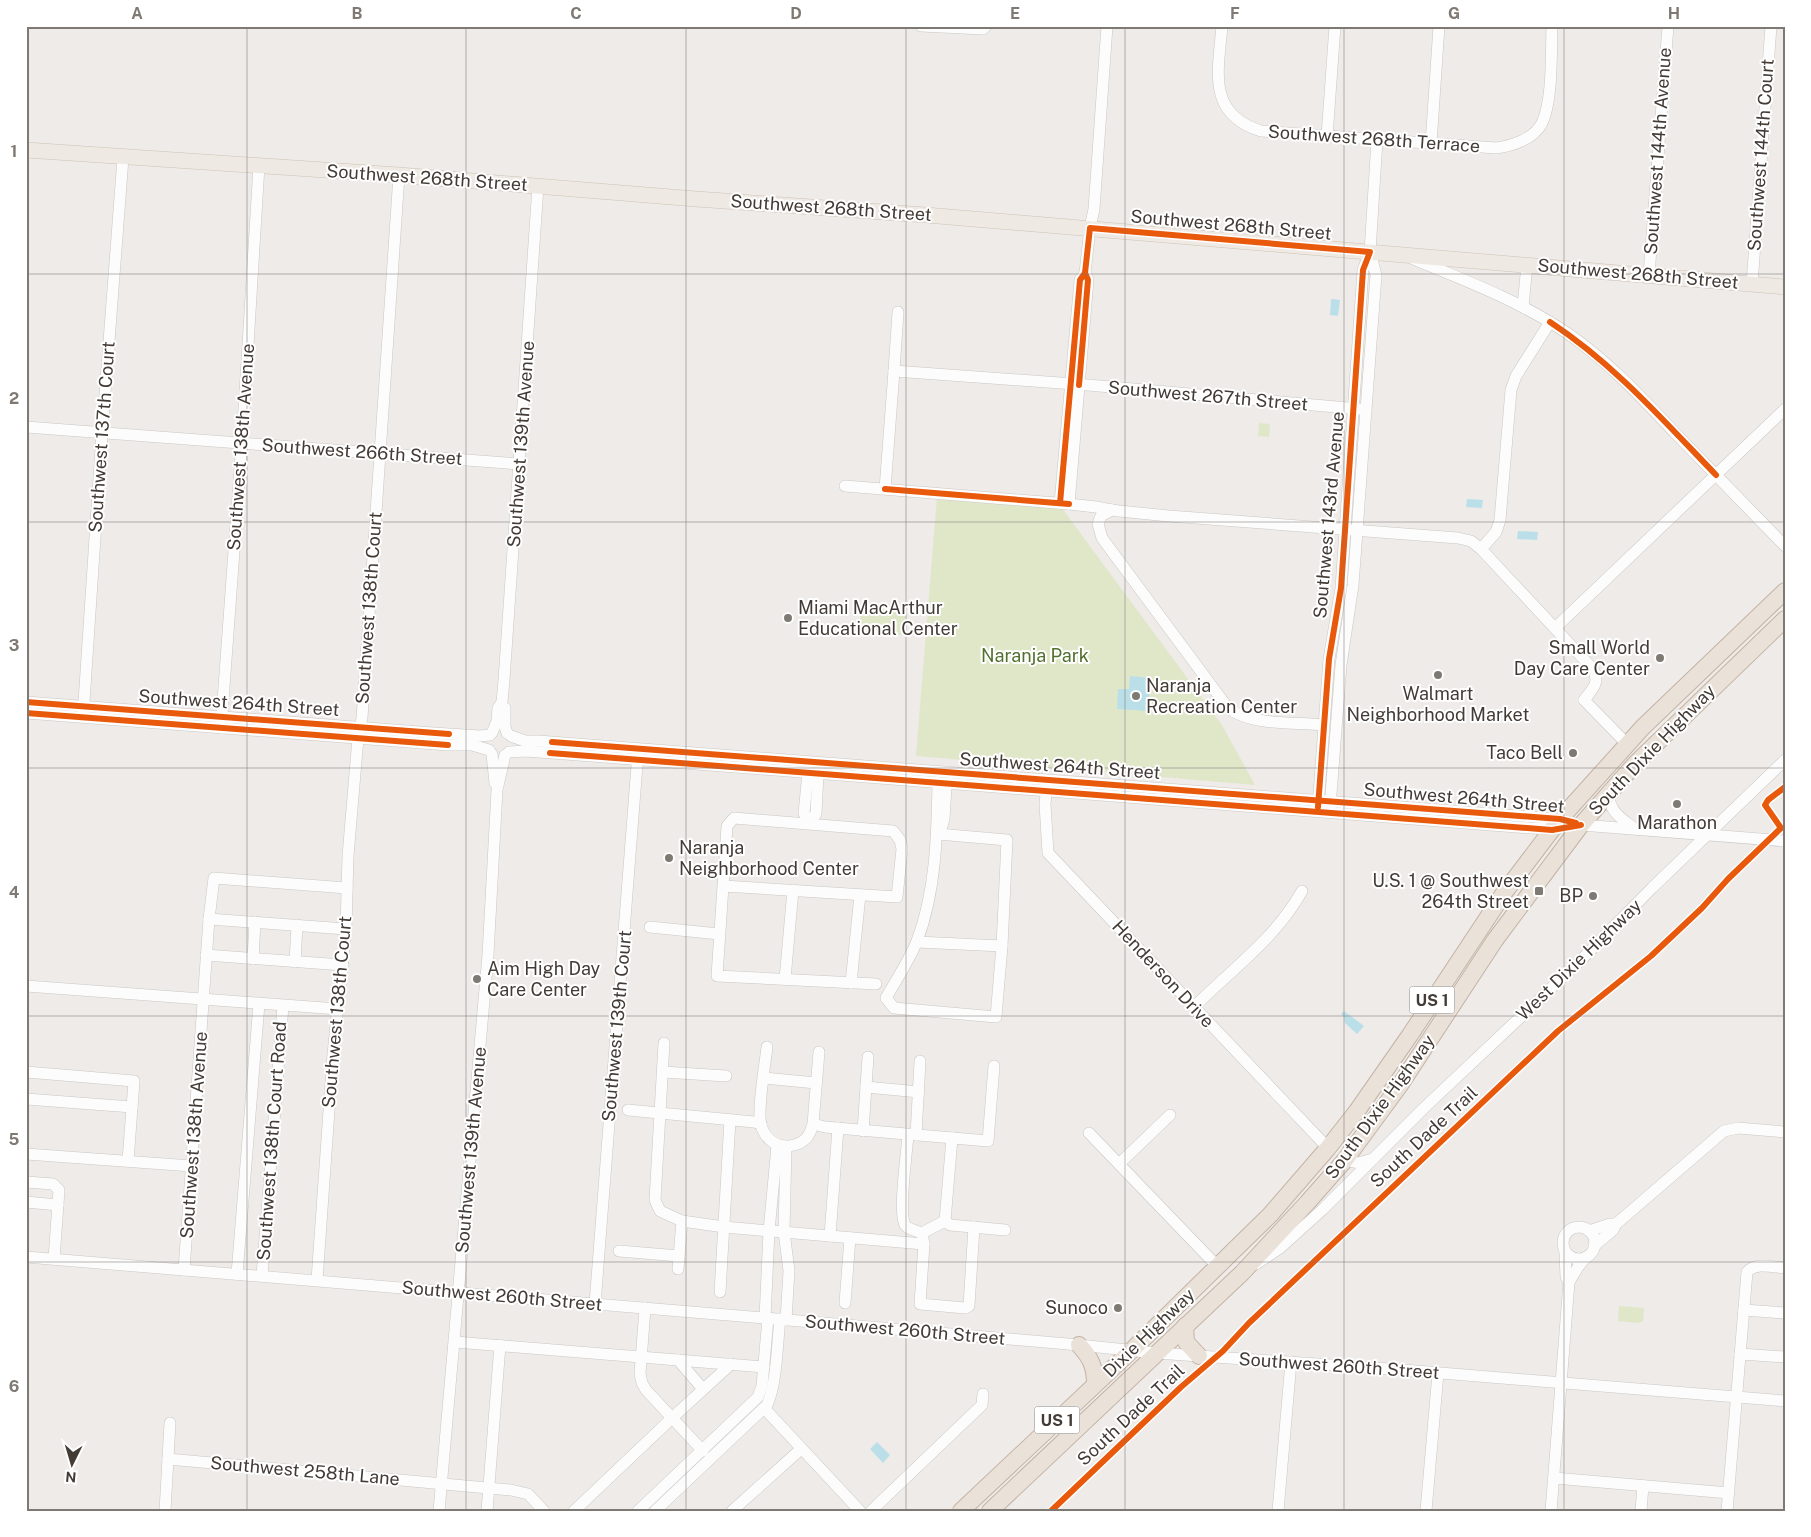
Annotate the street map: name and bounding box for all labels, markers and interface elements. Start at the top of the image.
text: A [131,4,143,23]
text: B [352,4,363,23]
text: C [570,4,582,23]
text: D [790,4,802,23]
text: E [1010,4,1020,23]
text: F [1230,4,1240,23]
text: G [1448,4,1460,23]
text: H [1668,4,1680,23]
street label: Southwest 144th Avenue [1640,47,1675,255]
street label: Southwest 144th Court [1743,58,1778,252]
street label: Southwest 268th Terrace [1267,121,1481,156]
text: 1 [11,142,17,161]
street label: Southwest 268th Street [326,160,528,195]
street label: Southwest 268th Street [730,190,932,225]
street label: Southwest 268th Street [1130,205,1332,244]
street label: Southwest 268th Street [1537,254,1739,293]
street label: Southwest 139th Avenue [503,340,538,548]
street label: Southwest 137th Court [84,341,119,533]
street label: Southwest 138th Avenue [223,343,258,551]
street label: Southwest 267th Street [1107,376,1309,415]
text: 2 [9,389,19,408]
street label: Southwest 143rd Avenue [1309,411,1348,619]
street label: Southwest 266th Street [261,434,463,469]
street label: Southwest 138th Court [351,511,386,705]
place label: Miami MacArthur Educational Center [798,597,958,639]
marker: Miami MacArthur Educational Center [782,612,794,624]
text: 3 [9,636,19,655]
place label: Small World Day Care Center [1514,637,1650,679]
park label: Naranja Park [981,645,1089,666]
marker: Small World Day Care Center [1654,652,1666,664]
marker: Walmart Neighborhood Market [1432,669,1444,681]
place label: Naranja Recreation Center [1146,675,1297,717]
street label: South Dixie Highway [1584,680,1720,819]
place label: Walmart Neighborhood Market [1347,683,1529,725]
street label: Southwest 264th Street [138,685,340,720]
marker: Naranja Recreation Center [1130,690,1142,702]
place label: Taco Bell [1486,742,1563,763]
marker: Taco Bell [1567,747,1579,759]
street label: Southwest 264th Street [959,748,1161,783]
street label: Southwest 264th Street [1363,778,1565,817]
marker: Marathon [1671,798,1683,810]
place label: Marathon [1637,812,1717,833]
place label: Naranja Neighborhood Center [679,837,859,879]
marker: Naranja Neighborhood Center [663,852,675,864]
place label: U.S. 1 @ Southwest 264th Street [1372,870,1529,912]
text: 4 [9,883,20,902]
marker: U.S. 1 @ Southwest 264th Street [1533,885,1545,897]
place label: BP [1559,885,1583,906]
marker: BP [1587,890,1599,902]
street label: West Dixie Highway [1512,894,1646,1025]
street label: Southwest 138th Court [318,915,355,1109]
street label: Henderson Drive [1108,916,1219,1032]
street label: Southwest 139th Court [598,929,635,1123]
place label: Aim High Day Care Center [487,958,601,1000]
marker: Aim High Day Care Center [471,973,483,985]
road number: US 1 [1410,986,1454,1014]
street label: Southwest 138th Court Road [253,1021,290,1261]
street label: South Dixie Highway [1320,1030,1439,1183]
street label: Southwest 138th Avenue [176,1031,211,1239]
street label: Southwest 139th Avenue [451,1046,490,1254]
street label: South Dade Trail [1366,1082,1482,1192]
text: 5 [9,1130,20,1149]
street label: Southwest 260th Street [401,1276,603,1315]
street label: Dixie Highway [1099,1284,1199,1381]
place label: Sunoco [1045,1297,1108,1318]
marker: Sunoco [1112,1302,1124,1314]
street label: Southwest 260th Street [804,1310,1006,1349]
street label: Southwest 260th Street [1238,1348,1440,1383]
street label: South Dade Trail [1073,1360,1189,1470]
text: 6 [9,1377,19,1396]
road number: US 1 [1034,1406,1080,1434]
north arrow [48,1440,98,1490]
street label: Southwest 258th Lane [209,1452,401,1489]
text: N [65,1469,77,1485]

